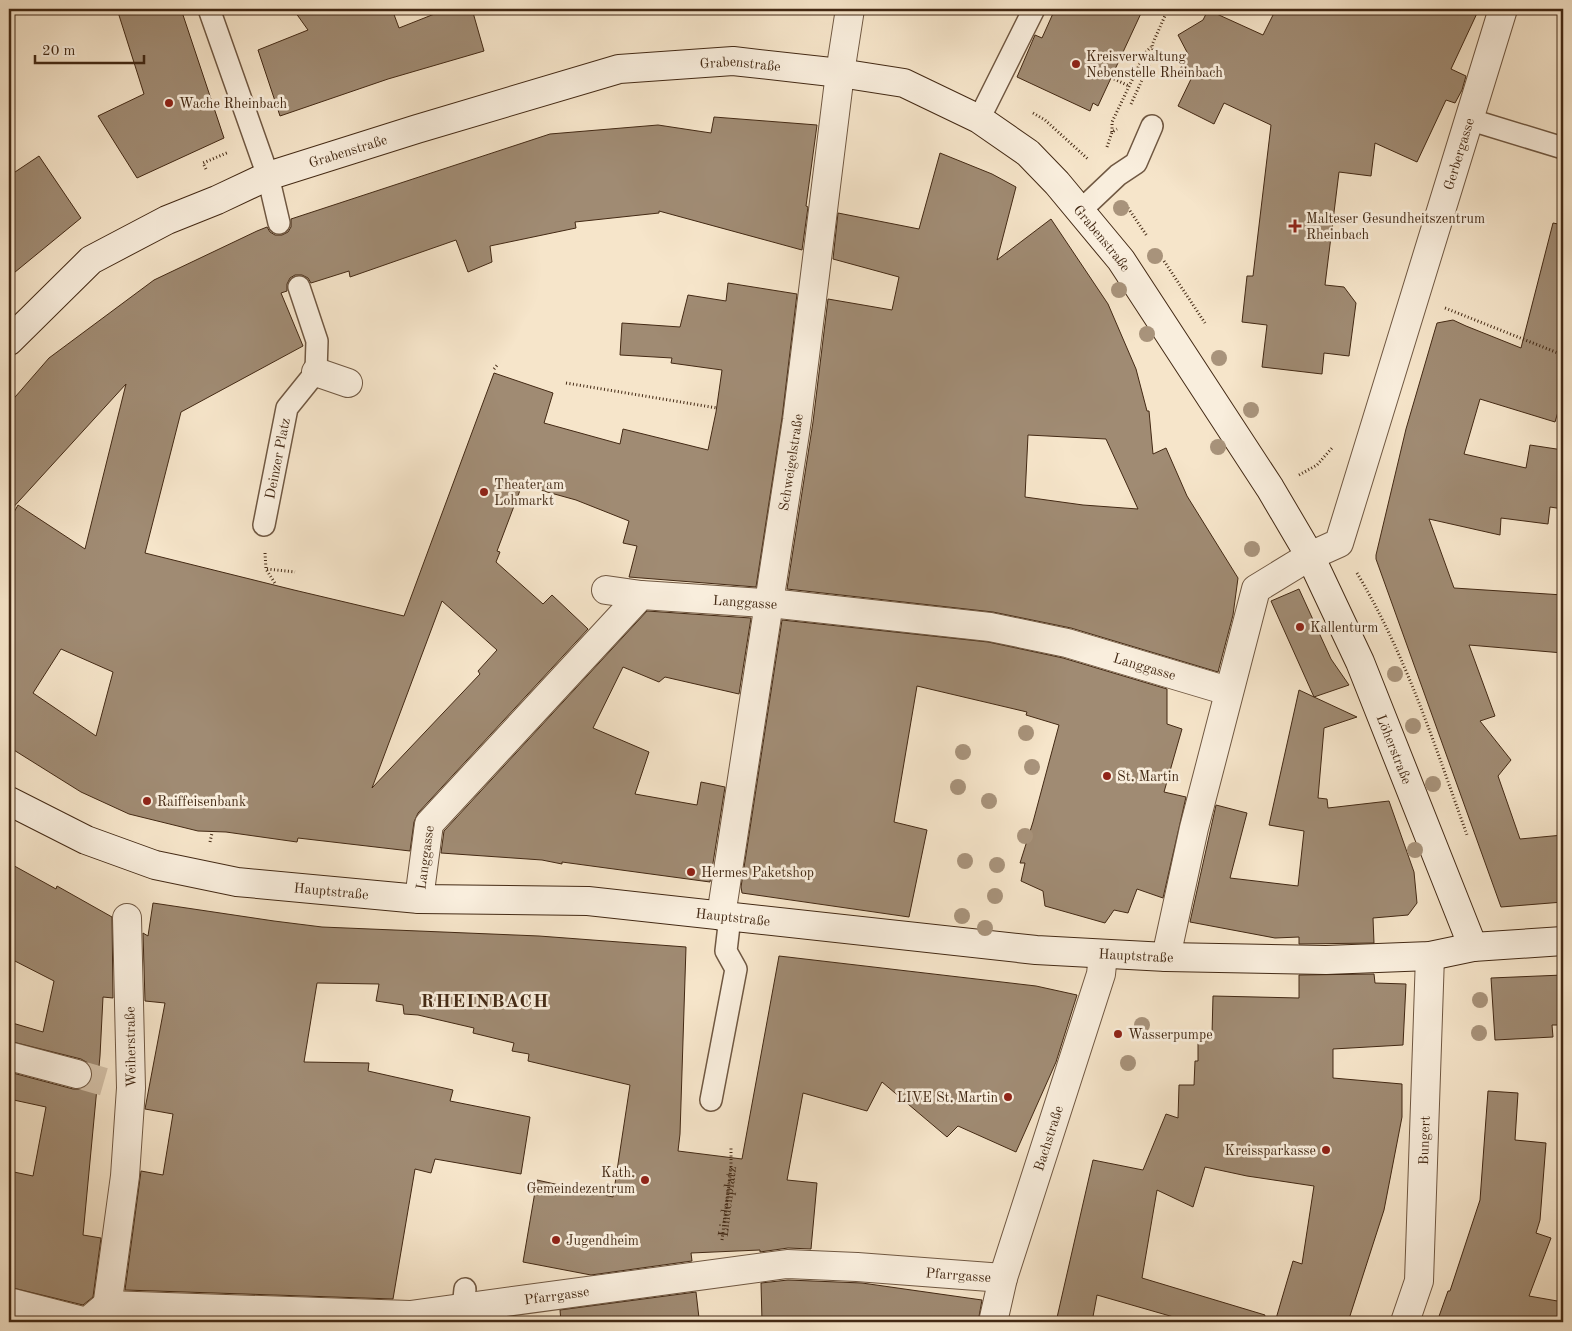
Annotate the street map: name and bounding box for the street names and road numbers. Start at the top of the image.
street label: Grabenstraße [699,55,781,74]
street label: Gerbergasse [1442,116,1477,192]
street label: Grabenstraße [307,133,389,171]
street label: Grabenstraße [1070,203,1133,274]
street label: Schweigelstraße [777,413,806,512]
street label: Deinzer Platz [263,417,293,500]
street label: Langgasse [712,594,778,612]
street label: Langgasse [1111,651,1177,683]
street label: Löherstraße [1374,713,1414,786]
street label: Langgasse [414,825,437,890]
street label: Hauptstraße [293,881,369,902]
street label: Hauptstraße [695,907,771,929]
street label: Hauptstraße [1098,947,1174,965]
street label: Weiherstraße [123,1006,139,1088]
street label: Bachstraße [1032,1104,1066,1173]
street label: Bungert [1417,1115,1433,1165]
street label: Lindenplatz [716,1165,739,1238]
street label: Pfarrgasse [925,1266,991,1285]
street label: Pfarrgasse [523,1285,590,1307]

